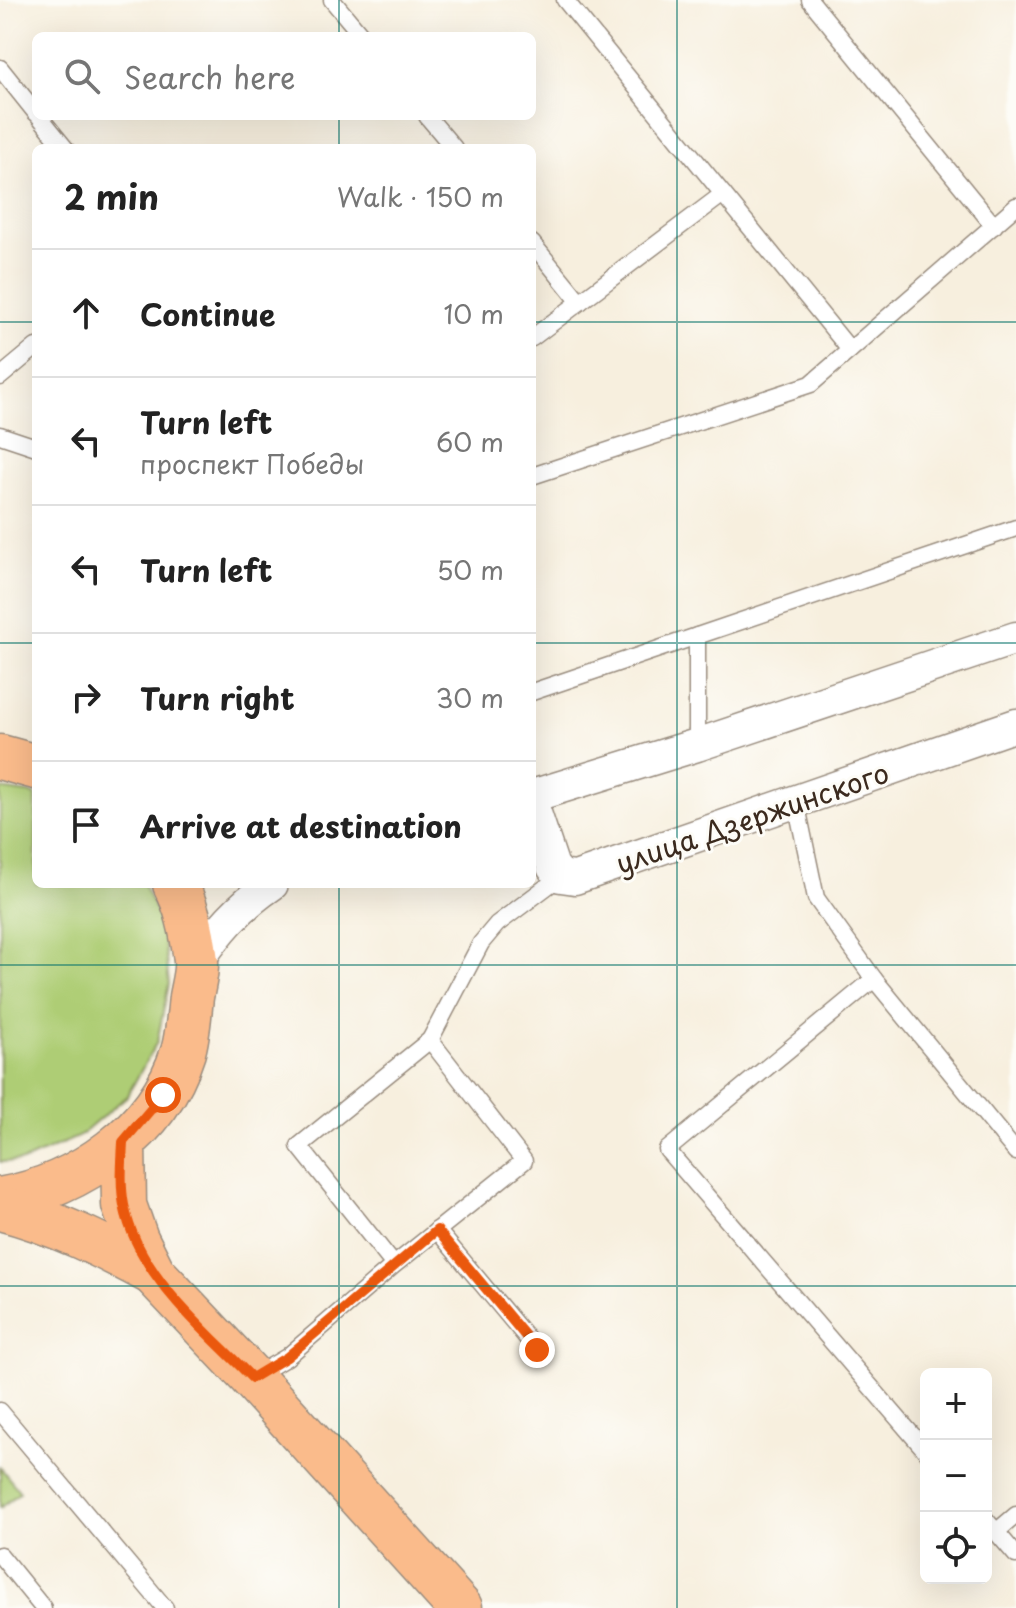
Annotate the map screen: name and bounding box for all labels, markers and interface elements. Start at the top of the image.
search box [32,32,536,120]
icon: search [60,54,104,98]
text: Search here [124,54,296,99]
text: 2 min [64,170,159,222]
text: Walk · 150 m [337,177,504,216]
icon: ahead [64,291,108,335]
text: Continue [140,291,275,336]
text: 10 m [443,294,504,333]
text: Turn left [140,399,272,444]
icon: left [64,419,108,463]
text: 60 m [436,422,504,461]
text: проспект Победы [140,444,364,483]
icon: left [64,547,108,591]
text: Turn left [140,547,272,592]
text: 50 m [437,550,504,589]
icon: right [64,675,108,719]
text: Turn right [140,675,295,720]
text: 30 m [436,678,504,717]
street label: улица Дзержинского [610,750,894,884]
icon: arrive [64,803,108,847]
text: Arrive at destination [140,803,462,848]
route start [145,1077,181,1113]
route end [519,1332,555,1368]
map controls [920,1368,992,1584]
button: + [920,1368,992,1440]
button: − [920,1440,992,1512]
button: locate [920,1512,992,1584]

